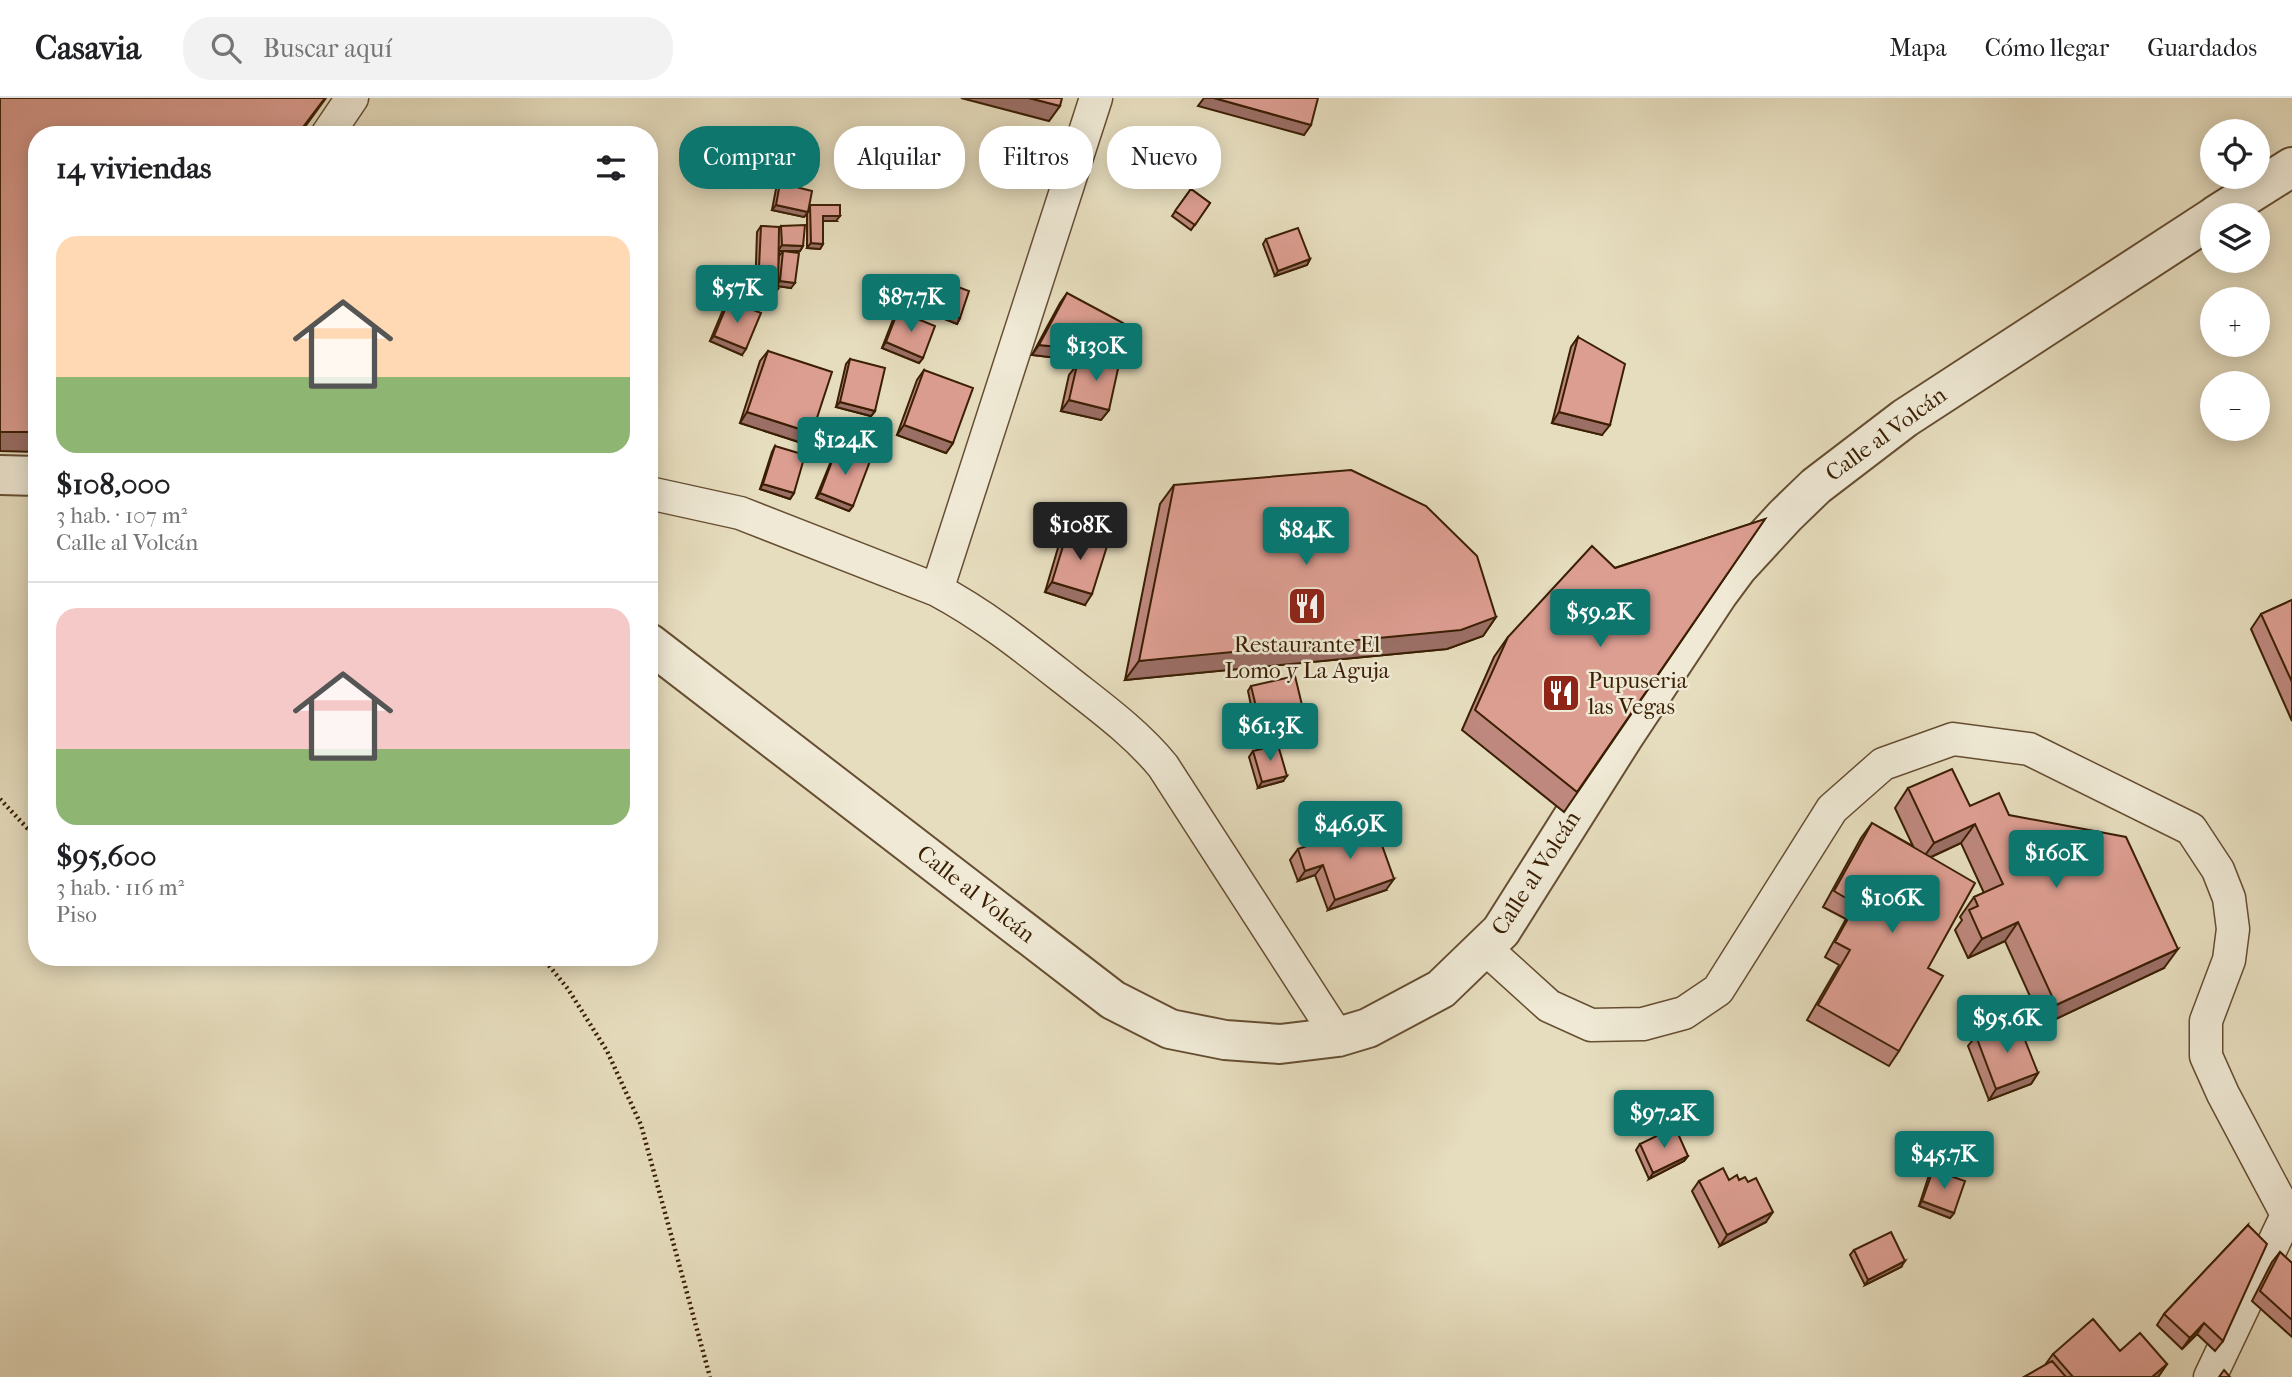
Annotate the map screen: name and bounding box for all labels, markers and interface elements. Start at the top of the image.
search box [183,17,673,80]
text: Casavia [35,29,141,68]
icon: search [207,29,245,67]
text: Buscar aquí [263,33,392,64]
text: Mapa [1889,34,1947,62]
text: Cómo llegar [1985,34,2109,62]
text: Guardados [2147,34,2257,62]
map controls [2200,119,2270,441]
button: locate [2200,119,2270,189]
chip: Comprar [679,126,820,189]
chip: Alquilar [834,126,965,189]
chip: Filtros [979,126,1093,189]
chip: Nuevo [1107,126,1221,189]
icon: filters [592,149,630,187]
text: 14 viviendas [56,151,211,186]
button: layers [2200,203,2270,273]
pin: $57K [696,266,778,325]
text: $57K [712,274,762,301]
pin: $87.7K [854,274,968,334]
icon: home [280,281,406,407]
text: $87.7K [878,283,944,310]
button: + [2200,287,2270,357]
pin: $130K [1047,324,1145,383]
text: $130K [1066,332,1126,359]
button: − [2200,371,2270,441]
street label: Calle al Volcán [1820,381,1952,487]
pin: $124K [796,418,894,477]
text: $124K [814,426,877,453]
text: $108,000 [56,467,171,502]
text: 3 hab. · 107 m² [56,502,187,529]
pin: $108K [1031,503,1129,562]
pin: $84K [1265,508,1347,567]
text: $108K [1049,511,1111,538]
text: $84K [1279,516,1333,543]
text: Calle al Volcán [56,529,198,556]
restaurant icon: Restaurante El Lomo y La Aguja [1286,585,1328,627]
pin: $59.2K [1543,589,1657,649]
text: $59.2K [1566,598,1634,625]
place label: Restaurante El Lomo y La Aguja [1225,631,1390,684]
icon: home [280,653,406,779]
place label: Pupuseria las Vegas [1587,667,1688,720]
restaurant icon: Pupuseria las Vegas [1540,672,1582,714]
pin: $61.3K [1213,704,1327,763]
text: $61.3K [1238,712,1302,739]
pin: $46.9K [1293,802,1407,861]
street label: Calle al Volcán [1486,805,1586,940]
text: $46.9K [1314,810,1386,837]
pin: $160K [2007,830,2105,890]
text: $95,600 [56,839,157,874]
text: $160K [2025,839,2087,866]
street label: Calle al Volcán [912,840,1041,949]
text: 3 hab. · 116 m² [56,874,184,901]
pin: $106K [1843,876,1941,935]
text: $106K [1861,884,1923,911]
text: Piso [56,901,97,928]
pin: $95.6K [1950,996,2064,1055]
text: $95.6K [1973,1004,2041,1031]
pin: $97.2K [1607,1090,1721,1150]
text: $97.2K [1630,1099,1698,1126]
pin: $45.7K [1887,1132,2001,1191]
text: $45.7K [1911,1140,1977,1167]

